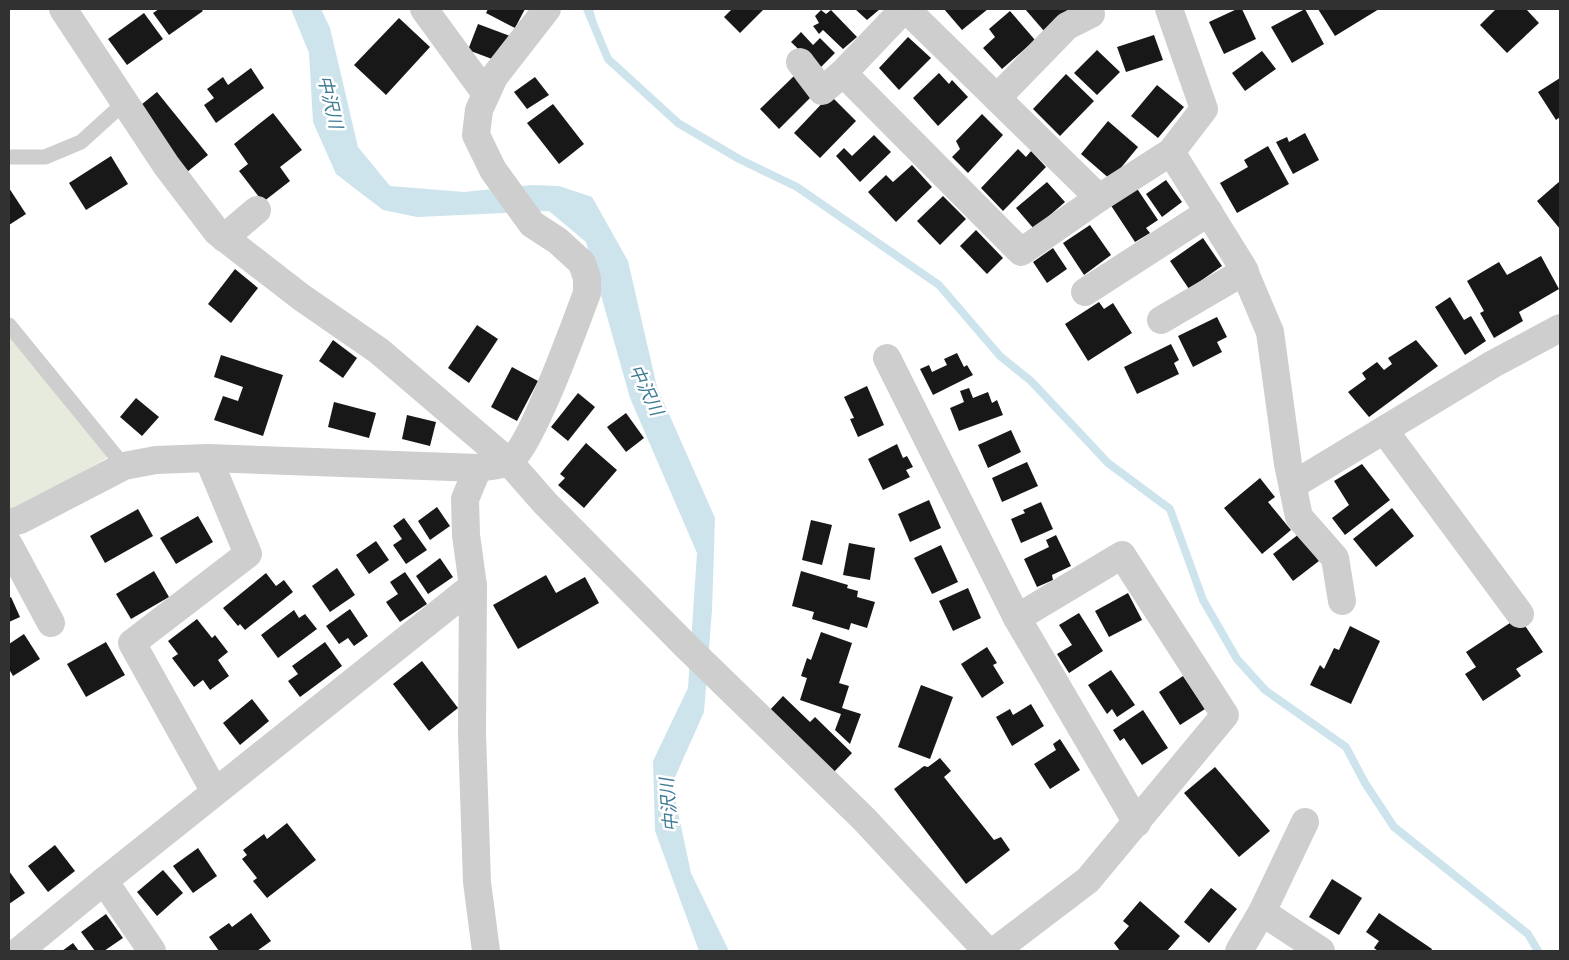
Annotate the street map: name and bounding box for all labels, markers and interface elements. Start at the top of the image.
water label: 中沢川 [314,73,348,133]
water label: 中沢川 [625,360,669,420]
water label: 中沢川 [655,775,681,833]

